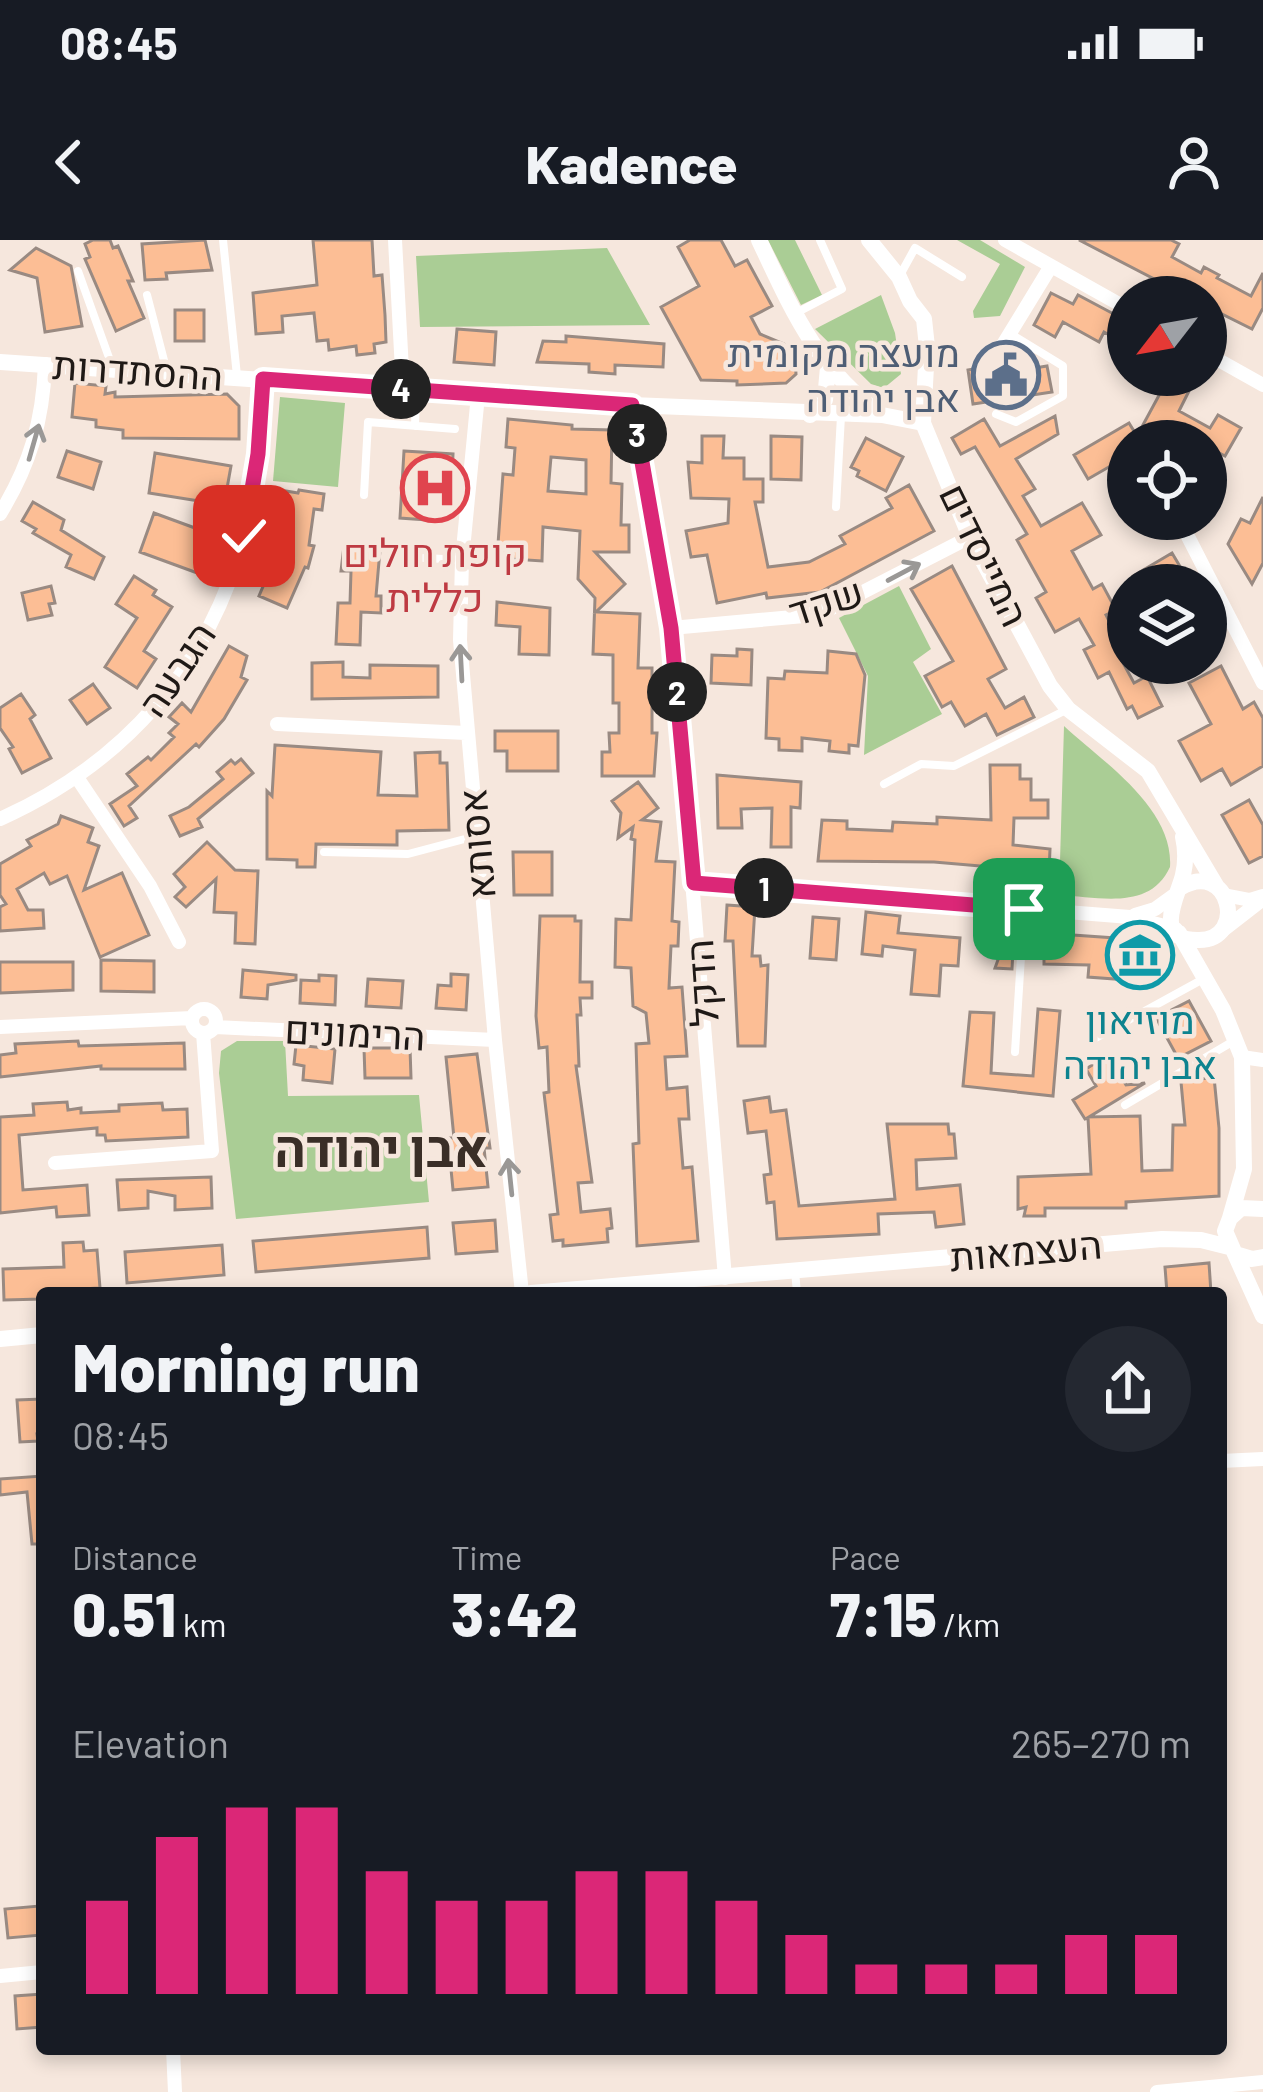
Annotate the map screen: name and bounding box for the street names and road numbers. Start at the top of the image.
street label: ההסתדרות [51,340,225,399]
street label: המייסדים [931,475,1040,633]
street label: שקד [782,567,869,635]
street label: הגבעה [127,612,224,724]
street label: אסותא [447,787,504,901]
street label: הדקל [674,938,727,1028]
street label: הרימונים [284,1004,427,1059]
street label: העצמאות [948,1219,1104,1280]

